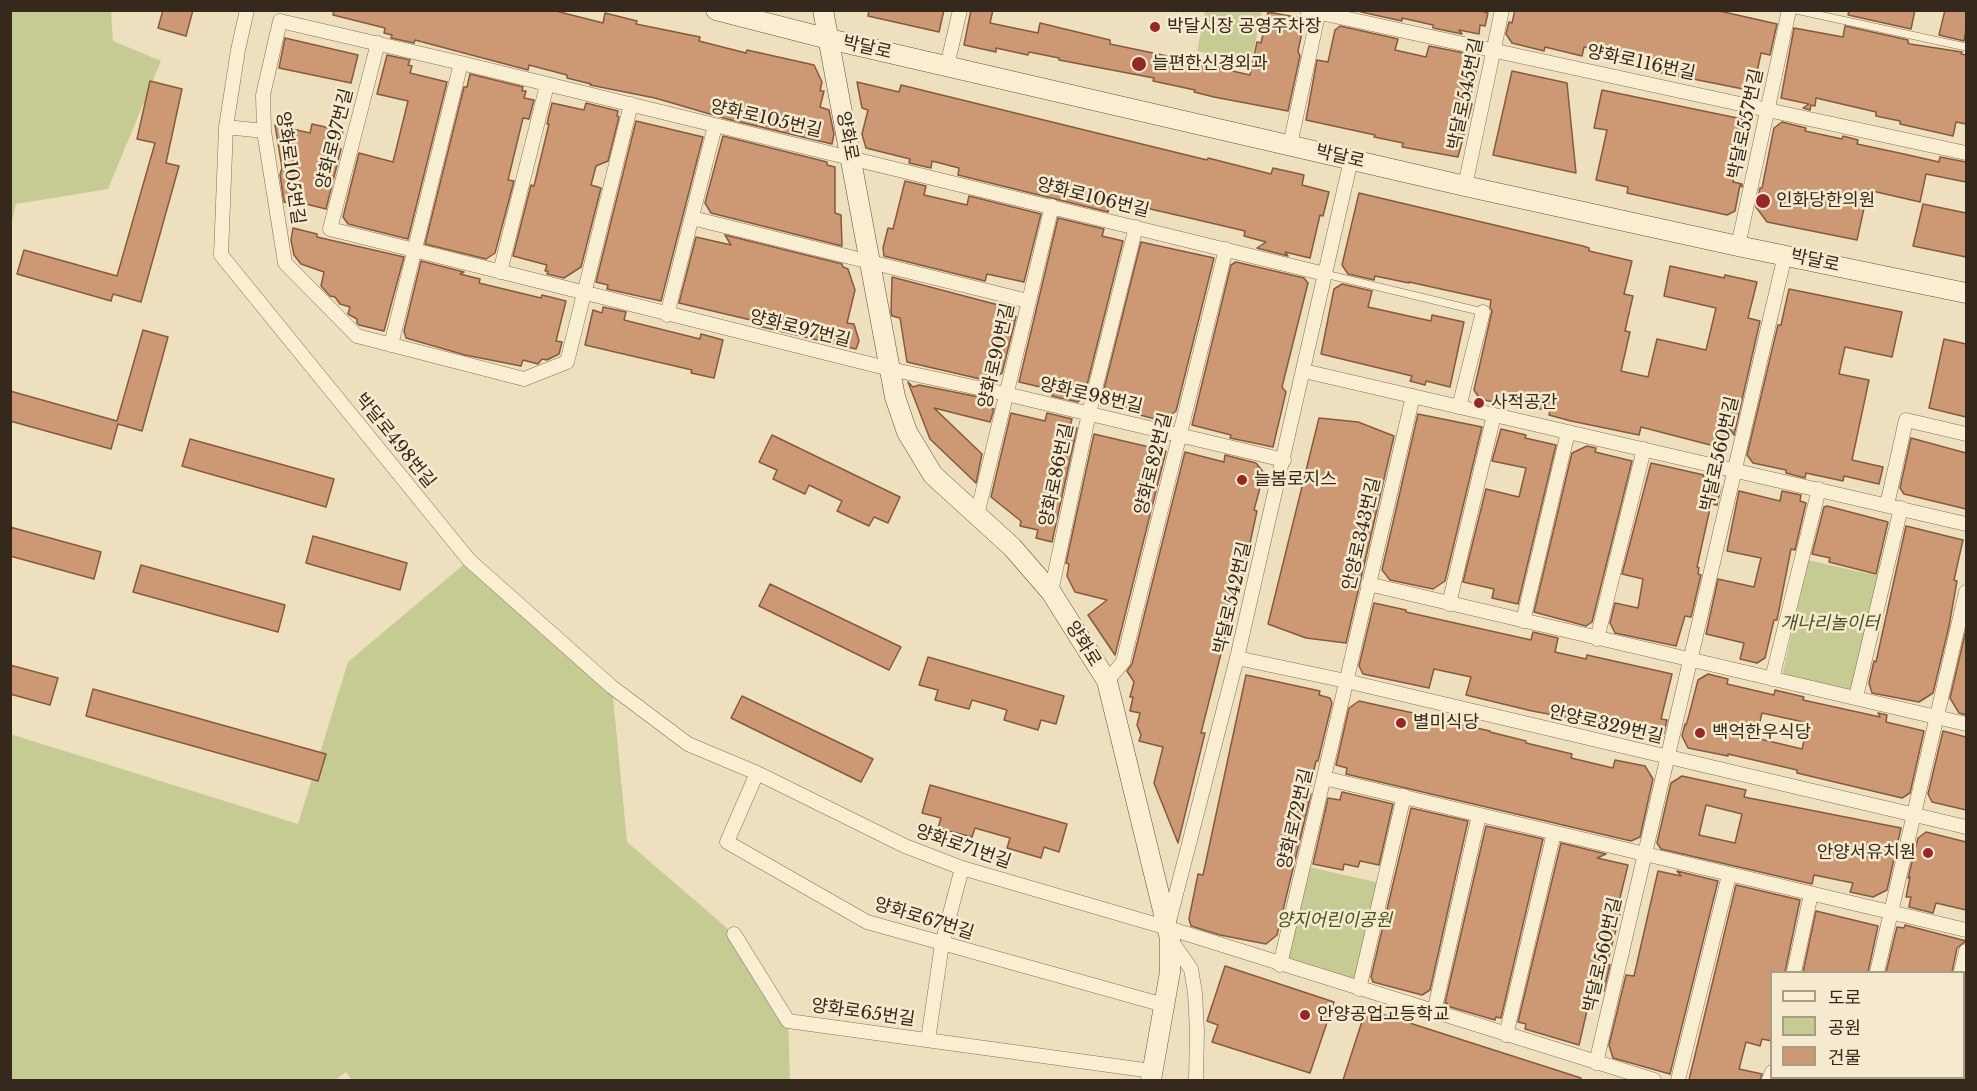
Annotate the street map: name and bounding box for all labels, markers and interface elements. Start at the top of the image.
place label: 박달시장 공영주차장 [1167,16,1321,38]
marker: 박달시장 공영주차장 [1148,20,1162,34]
street label: 박달로 [840,32,894,64]
street label: 박달로545번길 [1444,36,1488,152]
street label: 양화로116번길 [1585,41,1697,85]
place label: 늘편한신경외과 [1152,53,1268,75]
marker: 늘편한신경외과 [1130,55,1148,73]
street label: 박달로557번길 [1724,67,1768,181]
street label: 양화로97번길 [312,86,358,192]
street label: 양화로105번길 [708,96,824,142]
street label: 양화로105번길 [271,110,309,226]
street label: 양화로 [832,110,862,162]
street label: 박달로 [1313,141,1367,173]
street label: 양화로106번길 [1034,174,1152,222]
place label: 인화당한의원 [1776,190,1875,212]
marker: 인화당한의원 [1754,192,1772,210]
street label: 박달로 [1788,245,1842,277]
street label: 양화로90번길 [974,301,1020,411]
street label: 양화로97번길 [747,306,853,352]
street label: 양화로98번길 [1037,374,1145,418]
street label: 박달로498번길 [350,389,440,493]
place label: 사적공간 [1491,392,1557,414]
street label: 박달로560번길 [1696,394,1744,514]
marker: 사적공간 [1472,396,1486,410]
street label: 양화로82번길 [1131,411,1177,517]
street label: 양화로86번길 [1035,421,1079,529]
place label: 늘봄로지스 [1254,469,1337,491]
marker: 늘봄로지스 [1235,473,1249,487]
street label: 안양로343번길 [1338,475,1386,593]
street label: 박달로542번길 [1210,540,1256,656]
park label: 개나리놀이터 [1780,613,1880,635]
street label: 양화로 [1061,617,1105,671]
street label: 안양로329번길 [1547,701,1665,749]
place label: 별미식당 [1413,712,1479,734]
marker: 별미식당 [1394,716,1408,730]
place label: 백억한우식당 [1712,722,1811,744]
marker: 백억한우식당 [1693,726,1707,740]
street label: 양화로72번길 [1274,766,1318,872]
street label: 양화로71번길 [912,821,1014,873]
place label: 안양서유치원 [1817,842,1916,864]
marker: 안양서유치원 [1921,846,1935,860]
street label: 양화로67번길 [871,894,977,944]
street label: 박달로560번길 [1579,895,1627,1015]
park label: 양지어린이공원 [1276,910,1392,932]
legend [1770,971,1965,1079]
text: 도로 [1828,987,1861,1009]
street label: 양화로65번길 [810,995,916,1031]
place label: 안양공업고등학교 [1317,1004,1449,1026]
marker: 안양공업고등학교 [1298,1008,1312,1022]
text: 공원 [1828,1017,1861,1039]
text: 건물 [1828,1047,1861,1069]

